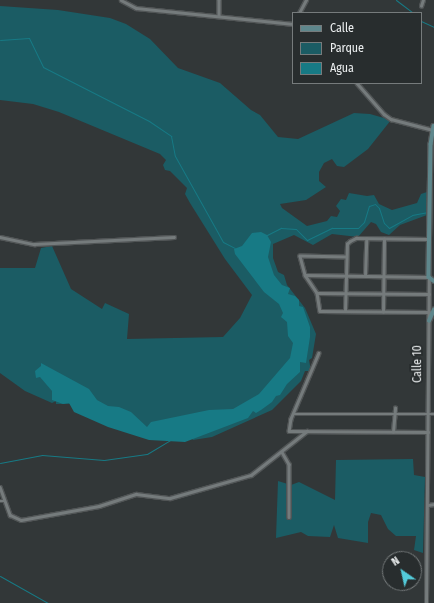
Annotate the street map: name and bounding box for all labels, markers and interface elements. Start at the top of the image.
legend [292,12,422,84]
text: Calle [330,21,354,35]
text: Parque [330,41,364,55]
text: Agua [330,61,354,75]
street label: Calle 10 [411,345,425,383]
north arrow [382,551,422,591]
text: N [389,554,402,569]

